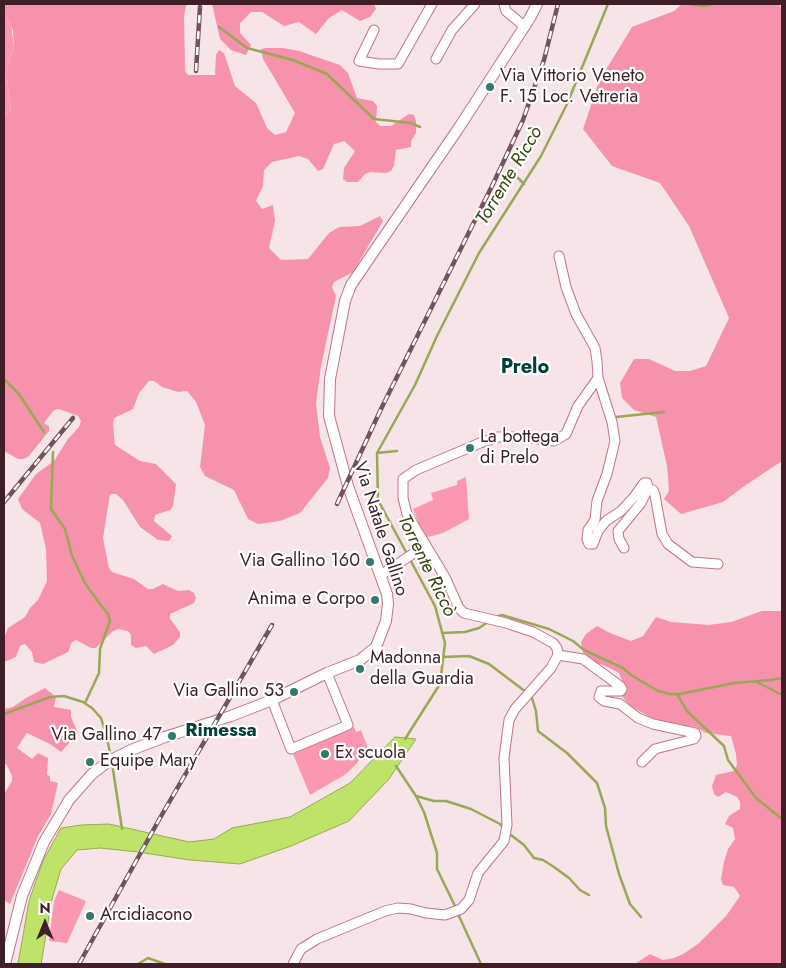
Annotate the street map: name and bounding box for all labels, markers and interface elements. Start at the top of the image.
place label: Via Vittorio Veneto F. 15 Loc. Vetreria [500,66,644,108]
marker: Via Vittorio Veneto F. 15 Loc. Vetreria [484,81,496,93]
water label: Torrente Riccò [472,123,548,229]
district label: Prelo [501,356,549,380]
place label: La bottega di Prelo [480,427,559,469]
marker: La bottega di Prelo [464,442,476,454]
street label: Via Natale Gallino [348,459,412,599]
water label: Torrente Riccò [391,511,461,621]
place label: Via Gallino 160 [240,551,360,573]
marker: Via Gallino 160 [364,556,376,568]
place label: Anima e Corpo [248,589,365,611]
marker: Anima e Corpo [369,594,381,606]
place label: Madonna della Guardia [370,648,474,691]
marker: Madonna della Guardia [354,663,366,675]
place label: Via Gallino 53 [173,681,284,703]
marker: Via Gallino 53 [288,686,300,698]
district label: Rimessa [185,720,257,742]
place label: Via Gallino 47 [51,725,162,747]
marker: Via Gallino 47 [166,730,178,742]
place label: Ex scuola [335,743,406,765]
marker: Ex scuola [319,748,331,760]
place label: Equipe Mary [100,751,197,773]
marker: Equipe Mary [84,756,96,768]
north arrow [20,898,70,948]
text: N [39,898,51,918]
place label: Arcidiacono [100,905,192,927]
marker: Arcidiacono [84,910,96,922]

